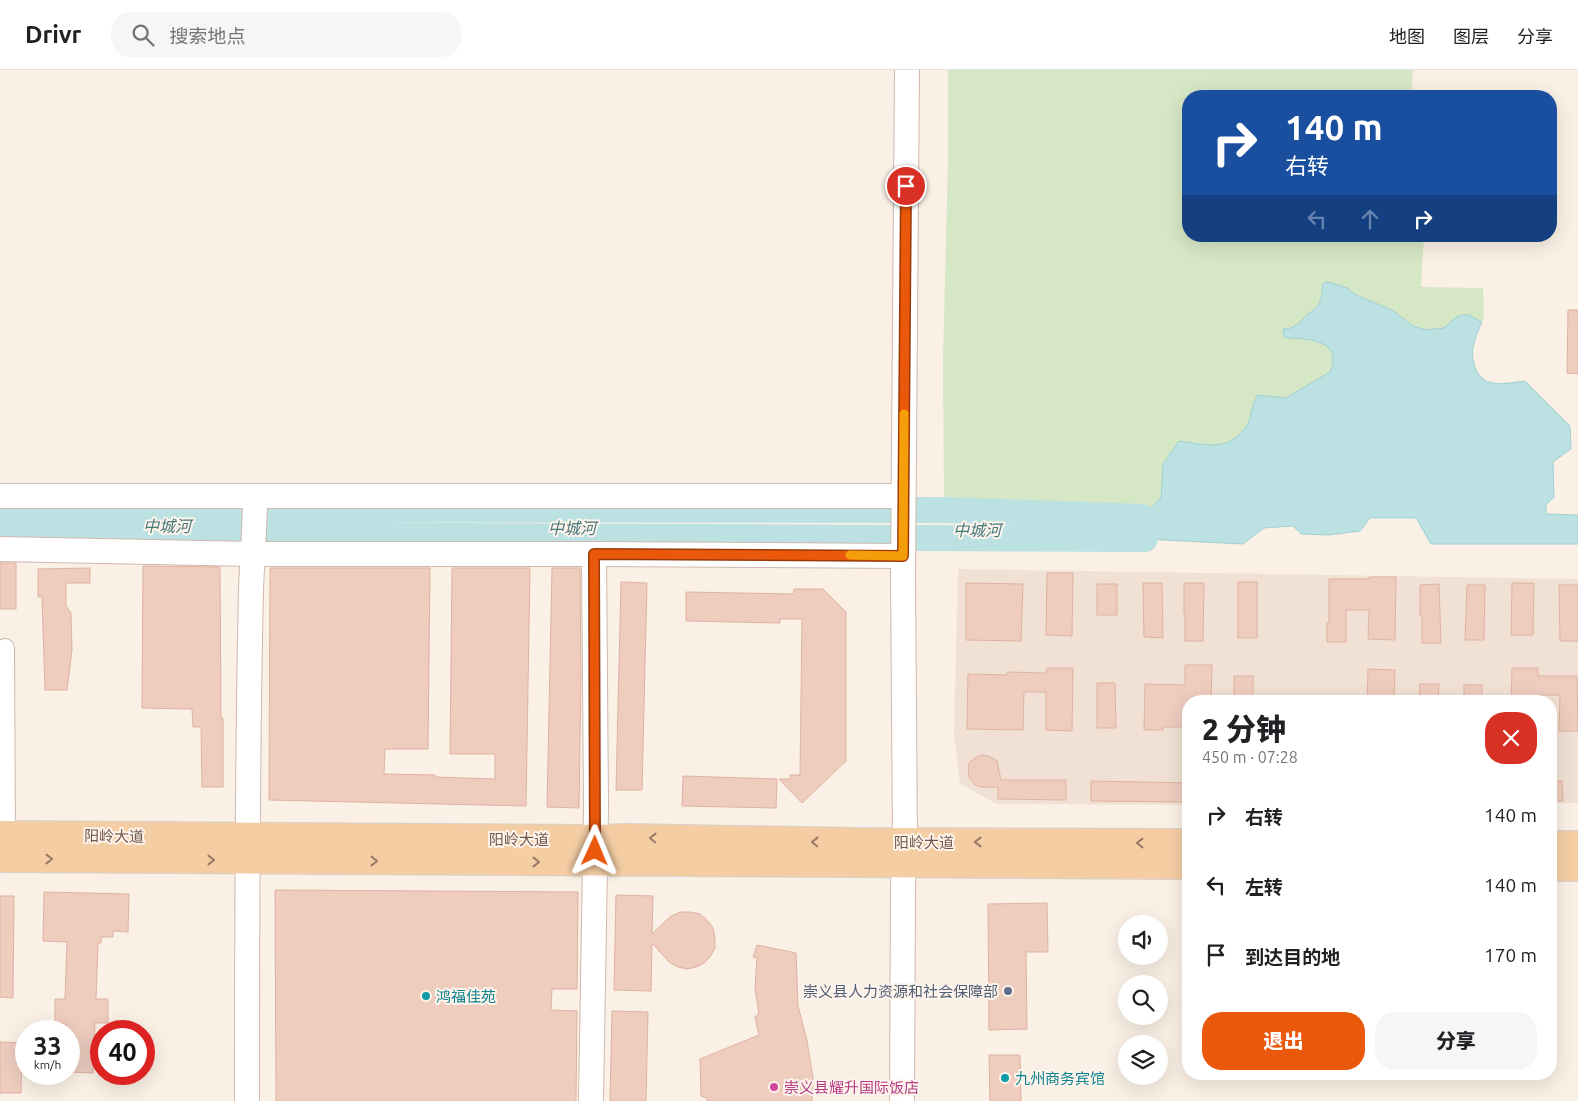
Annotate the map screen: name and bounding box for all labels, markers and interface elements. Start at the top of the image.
search box [111,12,461,57]
text: Drivr [25,21,81,48]
icon: search [129,21,157,49]
text: 搜索地点 [169,25,245,47]
text: 地图 [1389,26,1425,46]
text: 图层 [1453,26,1489,46]
text: 分享 [1517,26,1553,46]
text: 140 m [1285,107,1383,147]
icon: right [1202,110,1267,175]
text: 右转 [1285,153,1329,178]
pin [885,165,927,207]
icon: arrive [892,172,920,200]
icon: left [1303,205,1331,233]
icon: ahead [1356,205,1384,233]
icon: right [1409,205,1437,233]
water label: 中城河 [143,517,194,535]
water label: 中城河 [548,519,599,537]
water label: 中城河 [953,521,1004,539]
text: 2 分钟 [1202,712,1286,746]
button: close [1485,712,1537,764]
text: 450 m · 07:28 [1202,748,1298,766]
icon: right [1202,801,1230,829]
text: 140 m [1484,804,1537,826]
text: 右转 [1245,806,1283,828]
position arrow [568,824,620,876]
street label: 阳岭大道 [84,827,144,845]
street label: 阳岭大道 [489,831,549,848]
one-way arrow [648,833,656,843]
street label: 阳岭大道 [894,834,954,851]
one-way arrow [811,836,819,847]
one-way arrow [973,837,981,847]
one-way arrow [1136,838,1144,848]
one-way arrow [45,854,53,864]
one-way arrow [208,855,215,865]
one-way arrow [370,856,378,866]
one-way arrow [532,857,540,867]
icon: left [1202,871,1230,899]
text: 140 m [1484,874,1537,896]
text: 左转 [1245,876,1283,898]
map controls [1118,915,1168,1085]
button: sound [1118,915,1168,965]
icon: arrive [1202,941,1230,969]
text: 170 m [1484,944,1537,966]
text: 到达目的地 [1245,946,1340,968]
button: search [1118,975,1168,1025]
place label: 崇义县人力资源和社会保障部 [803,983,998,1000]
marker: 崇义县人力资源和社会保障部 [1002,985,1014,997]
place label: 鸿福佳苑 [436,988,496,1005]
marker: 鸿福佳苑 [420,990,432,1002]
button: 退出 [1202,1012,1365,1070]
button: 分享 [1375,1012,1537,1070]
speed limit sign: 40 [90,1020,155,1085]
text: 33 [33,1032,62,1060]
button: layers [1118,1035,1168,1085]
text: km/h [34,1058,61,1071]
place label: 九州商务宾馆 [1015,1070,1105,1087]
marker: 九州商务宾馆 [999,1072,1011,1084]
place label: 崇义县耀升国际饭店 [784,1079,919,1096]
marker: 崇义县耀升国际饭店 [768,1081,780,1093]

